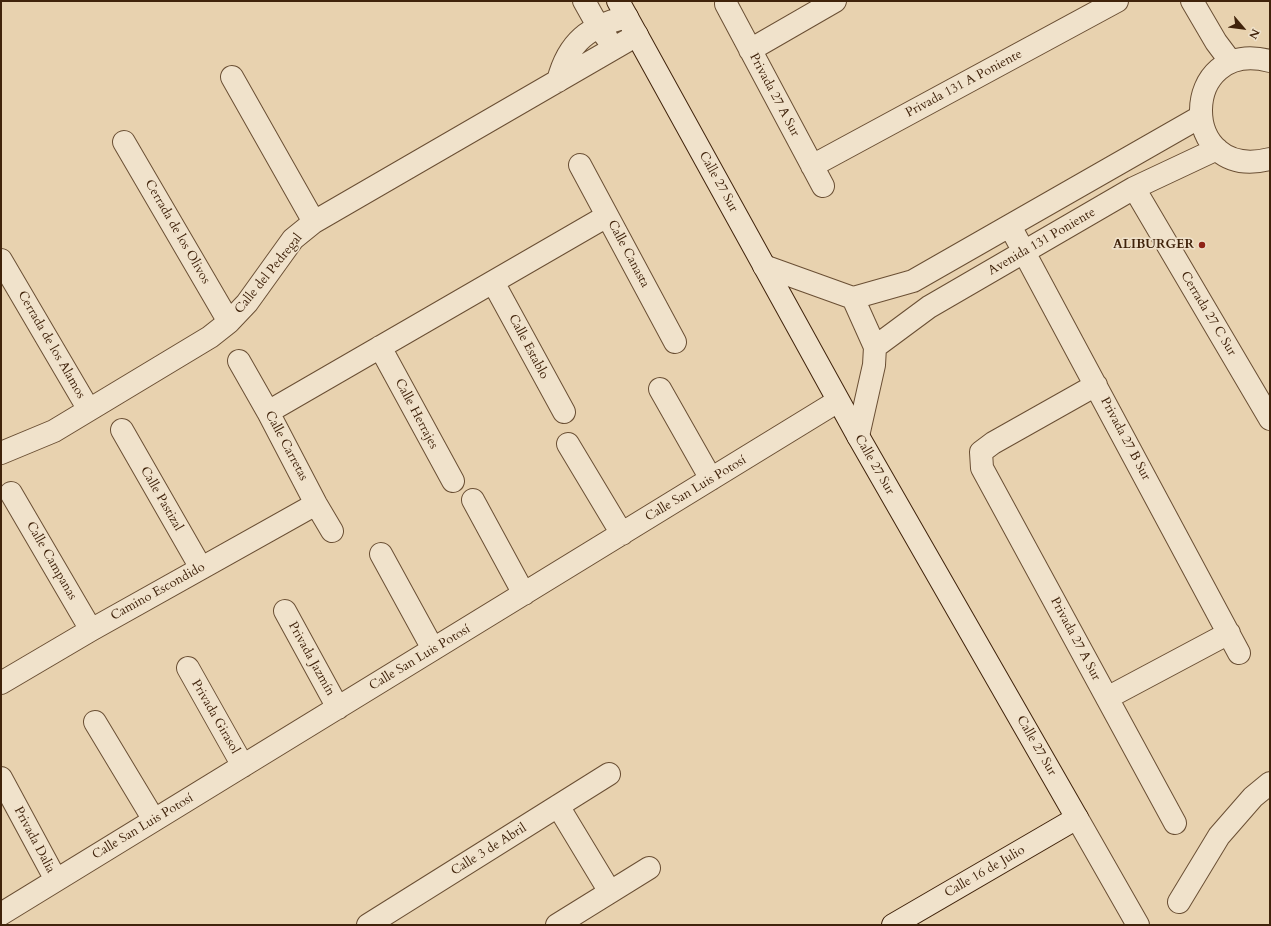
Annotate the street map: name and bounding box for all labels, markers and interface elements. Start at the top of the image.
north arrow [1223,8,1263,48]
text: N [1245,26,1263,42]
street label: Privada 131 A Poniente [903,47,1025,121]
street label: Privada 27 A Sur [745,51,803,139]
street label: Calle 27 Sur [695,149,741,215]
street label: Cerrada de los Olivos [141,177,213,287]
street label: Avenida 131 Poniente [986,205,1098,279]
street label: Calle Canasta [604,218,652,290]
street label: Calle del Pedregal [232,231,306,317]
place label: ALIBURGER [1113,237,1194,253]
marker: ALIBURGER [1197,240,1207,250]
street label: Cerrada 27 C Sur [1177,269,1239,359]
street label: Cerrada de los Alamos [14,288,88,402]
street label: Calle Establo [504,312,552,382]
street label: Calle Herrajes [391,376,441,452]
street label: Privada 27 B Sur [1097,395,1153,483]
street label: Calle Carretas [261,409,311,483]
street label: Calle 27 Sur [851,432,897,498]
street label: Calle San Luis Potosí [643,453,749,525]
street label: Calle Pastizal [136,464,186,534]
street label: Calle Campanas [22,519,80,603]
street label: Camino Escondido [108,560,208,624]
street label: Privada 27 A Sur [1046,595,1104,683]
street label: Privada Jazmín [284,619,338,699]
street label: Calle San Luis Potosí [367,622,473,694]
street label: Privada Girasol [187,677,243,757]
street label: Calle 27 Sur [1013,713,1059,779]
street label: Calle San Luis Potosí [90,791,196,863]
street label: Privada Dalia [10,804,58,876]
street label: Calle 3 de Abril [448,821,530,879]
street label: Calle 16 de Julio [942,843,1028,901]

